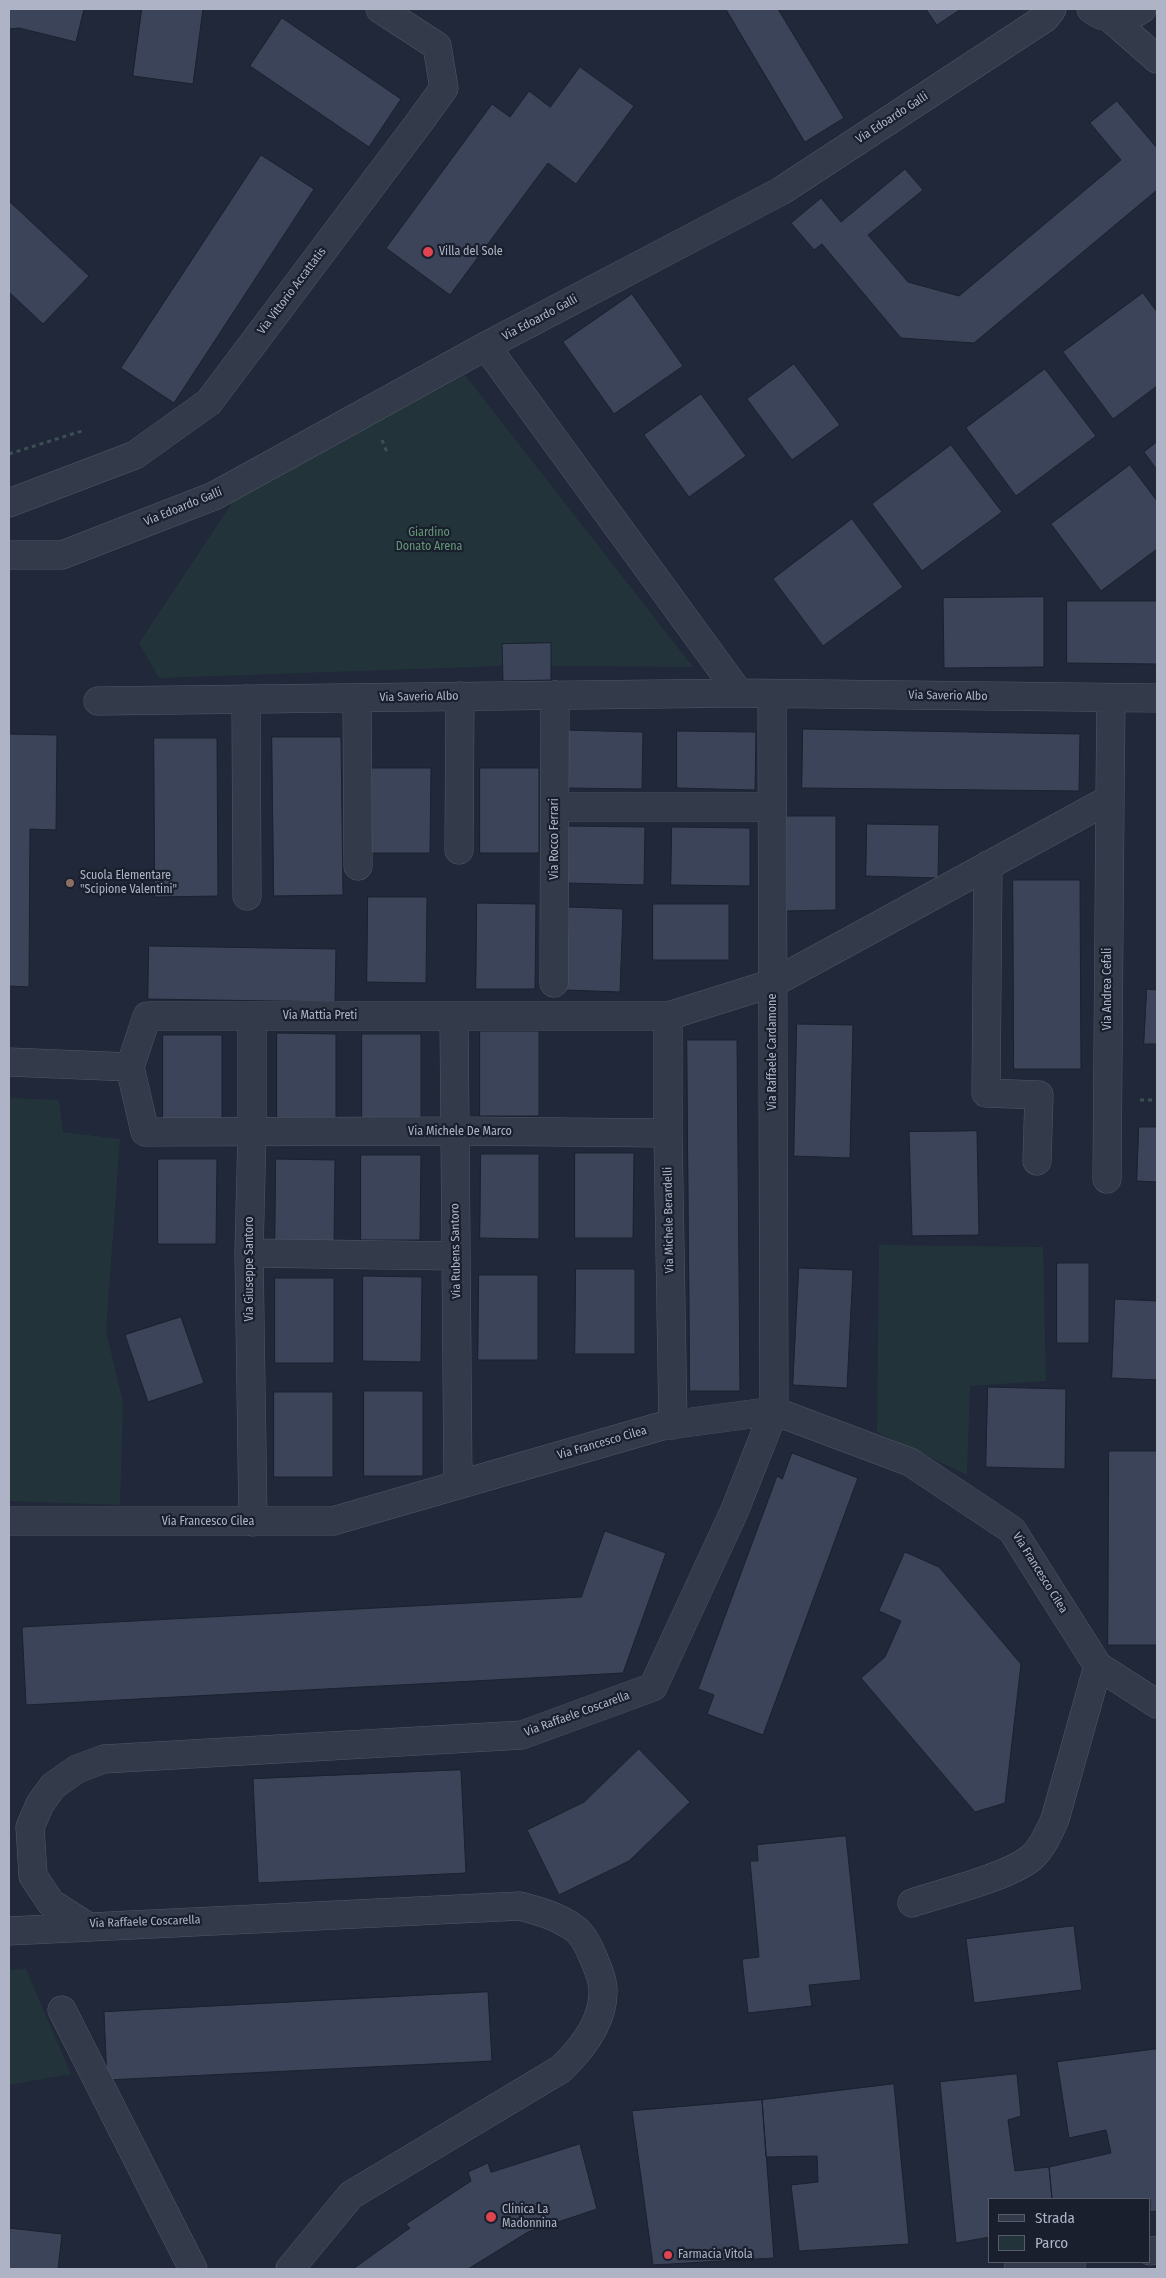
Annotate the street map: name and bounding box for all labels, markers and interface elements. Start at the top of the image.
street label: Via Edoardo Galli [853,89,931,147]
street label: Via Vittorio Accattatis [255,245,329,337]
marker: Villa del Sole [421,245,435,259]
place label: Villa del Sole [439,245,503,259]
street label: Via Edoardo Galli [500,292,580,344]
street label: Via Edoardo Galli [142,485,224,529]
park label: Giardino Donato Arena [396,526,462,554]
street label: Via Saverio Albo [908,688,988,704]
street label: Via Saverio Albo [379,689,459,705]
street label: Via Rocco Ferrari [548,798,562,880]
place label: Scuola Elementare "Scipione Valentini" [80,869,177,897]
marker: Scuola Elementare "Scipione Valentini" [64,877,76,889]
street label: Via Andrea Cefali [1101,948,1115,1030]
street label: Via Raffaele Cardamone [766,994,780,1110]
street label: Via Mattia Preti [283,1009,357,1023]
street label: Via Michele De Marco [408,1125,512,1139]
street label: Via Michele Berardelli [661,1167,677,1273]
street label: Via Rubens Santoro [448,1203,464,1299]
street label: Via Giuseppe Santoro [243,1217,257,1321]
street label: Via Francesco Cilea [556,1423,648,1463]
street label: Via Francesco Cilea [162,1515,254,1529]
street label: Via Francesco Cilea [1009,1530,1071,1616]
street label: Via Raffaele Coscarella [522,1688,632,1740]
street label: Via Raffaele Coscarella [89,1913,201,1931]
legend [988,2198,1151,2263]
place label: Clinica La Madonnina [502,2203,557,2231]
text: Strada [1035,2209,1075,2227]
marker: Clinica La Madonnina [484,2210,498,2224]
text: Parco [1035,2234,1068,2252]
place label: Farmacia Vitola [678,2248,753,2262]
marker: Farmacia Vitola [662,2249,674,2261]

